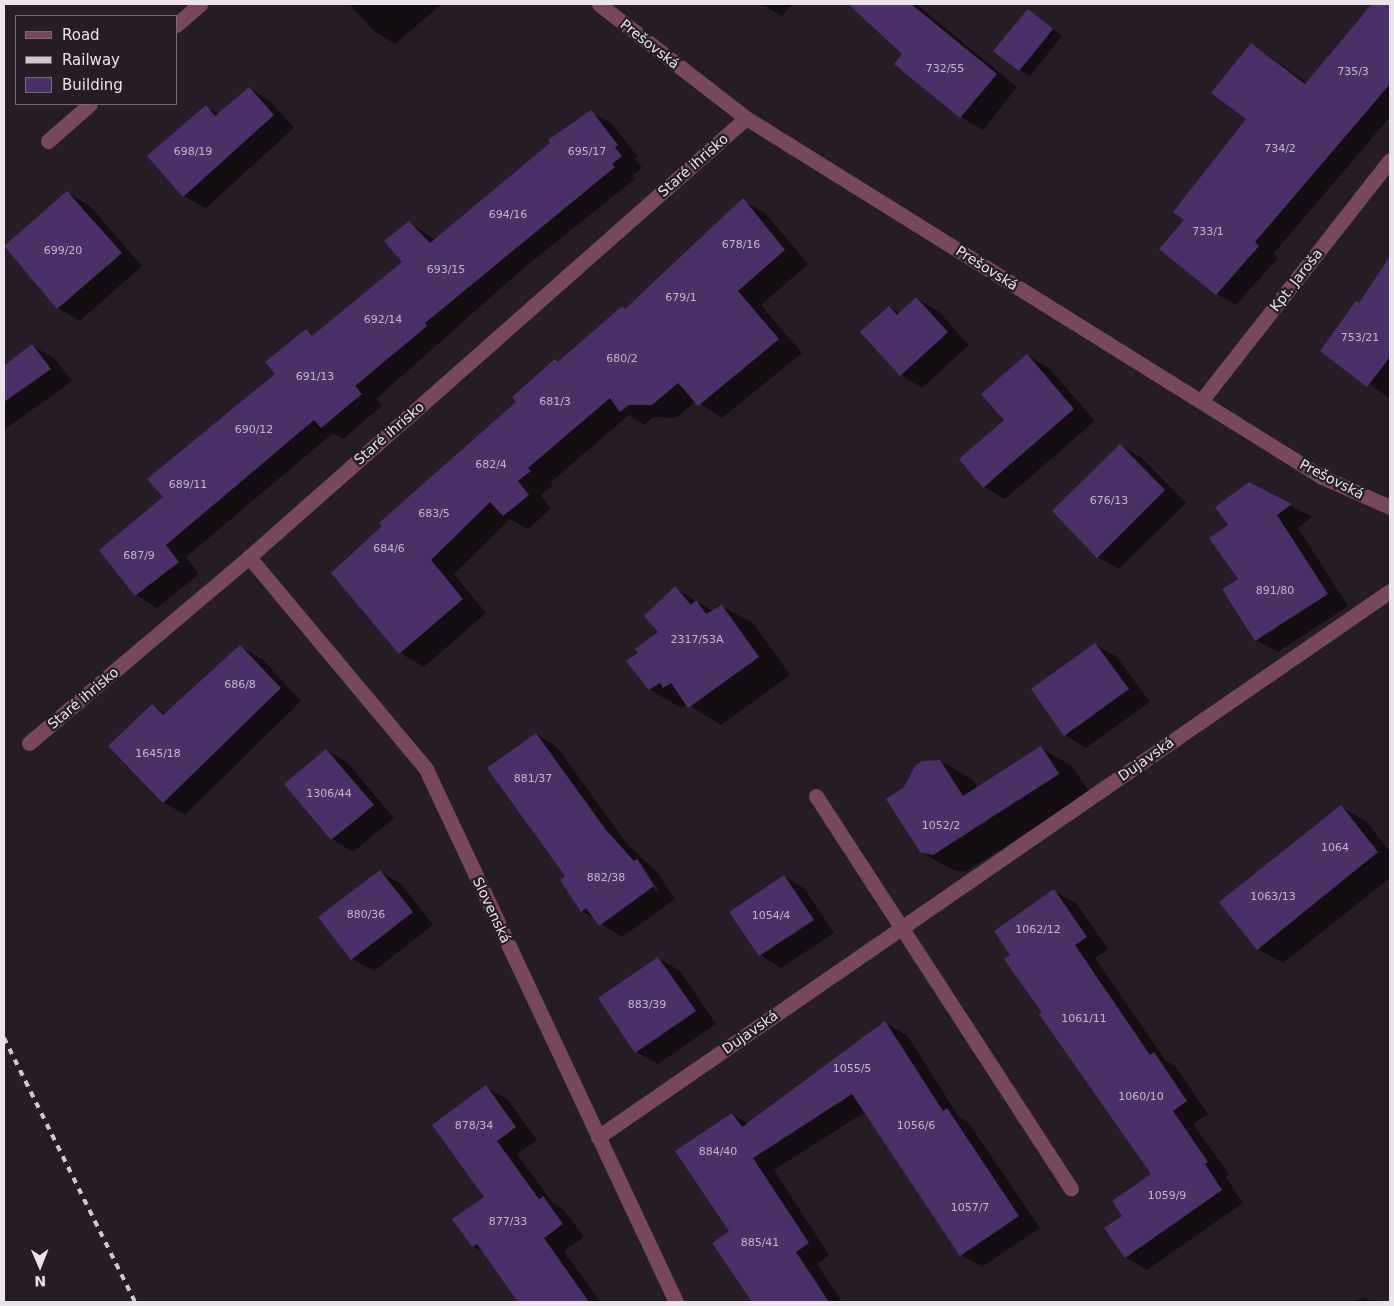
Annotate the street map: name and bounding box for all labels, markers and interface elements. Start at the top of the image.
legend [15,15,178,105]
street label: Prešovská [617,16,683,72]
text: Road [62,26,100,44]
text: Railway [62,51,120,69]
house number: 732/55 [926,62,964,76]
house number: 735/3 [1337,65,1369,79]
text: Building [62,76,123,94]
street label: Staré ihrisko [655,130,731,200]
house number: 734/2 [1264,142,1296,156]
house number: 698/19 [174,145,212,159]
house number: 695/17 [568,145,606,159]
house number: 694/16 [489,208,527,222]
house number: 733/1 [1192,225,1224,239]
house number: 678/16 [722,238,760,252]
street label: Prešovská [953,242,1021,294]
house number: 699/20 [44,244,82,258]
street label: Kpt. Jaroša [1266,245,1326,315]
house number: 693/15 [427,263,465,277]
house number: 679/1 [665,291,697,305]
house number: 692/14 [364,313,402,327]
house number: 753/21 [1341,331,1379,345]
house number: 680/2 [606,352,638,366]
house number: 691/13 [296,370,334,384]
house number: 681/3 [539,395,571,409]
street label: Staré ihrisko [351,398,427,468]
house number: 690/12 [235,423,273,437]
street label: Prešovská [1297,456,1367,502]
house number: 682/4 [475,458,507,472]
house number: 689/11 [169,478,207,492]
house number: 676/13 [1090,494,1128,508]
house number: 683/5 [418,507,450,521]
house number: 684/6 [373,542,405,556]
house number: 687/9 [123,549,155,563]
house number: 891/80 [1256,584,1294,598]
house number: 2317/53A [670,633,724,647]
street label: Staré ihrisko [44,663,122,733]
house number: 686/8 [224,678,256,692]
street label: Dujavská [1115,734,1177,784]
house number: 1645/18 [135,747,181,761]
house number: 881/37 [514,772,552,786]
house number: 1306/44 [306,787,352,801]
house number: 1052/2 [922,819,960,833]
house number: 1064 [1321,841,1349,855]
house number: 882/38 [587,871,625,885]
street label: Slovenská [469,874,515,946]
house number: 1063/13 [1250,890,1296,904]
house number: 880/36 [347,908,385,922]
house number: 1054/4 [752,909,790,923]
house number: 1062/12 [1015,923,1061,937]
house number: 883/39 [628,998,666,1012]
street label: Dujavská [719,1007,781,1057]
house number: 1061/11 [1061,1012,1107,1026]
house number: 1055/5 [833,1062,871,1076]
house number: 1060/10 [1118,1090,1164,1104]
house number: 878/34 [455,1119,493,1133]
house number: 1056/6 [897,1119,935,1133]
house number: 884/40 [699,1145,737,1159]
house number: 1059/9 [1148,1189,1186,1203]
house number: 1057/7 [951,1201,989,1215]
house number: 877/33 [489,1215,527,1229]
house number: 885/41 [741,1236,779,1250]
north arrow [15,1241,65,1291]
text: N [34,1273,46,1289]

